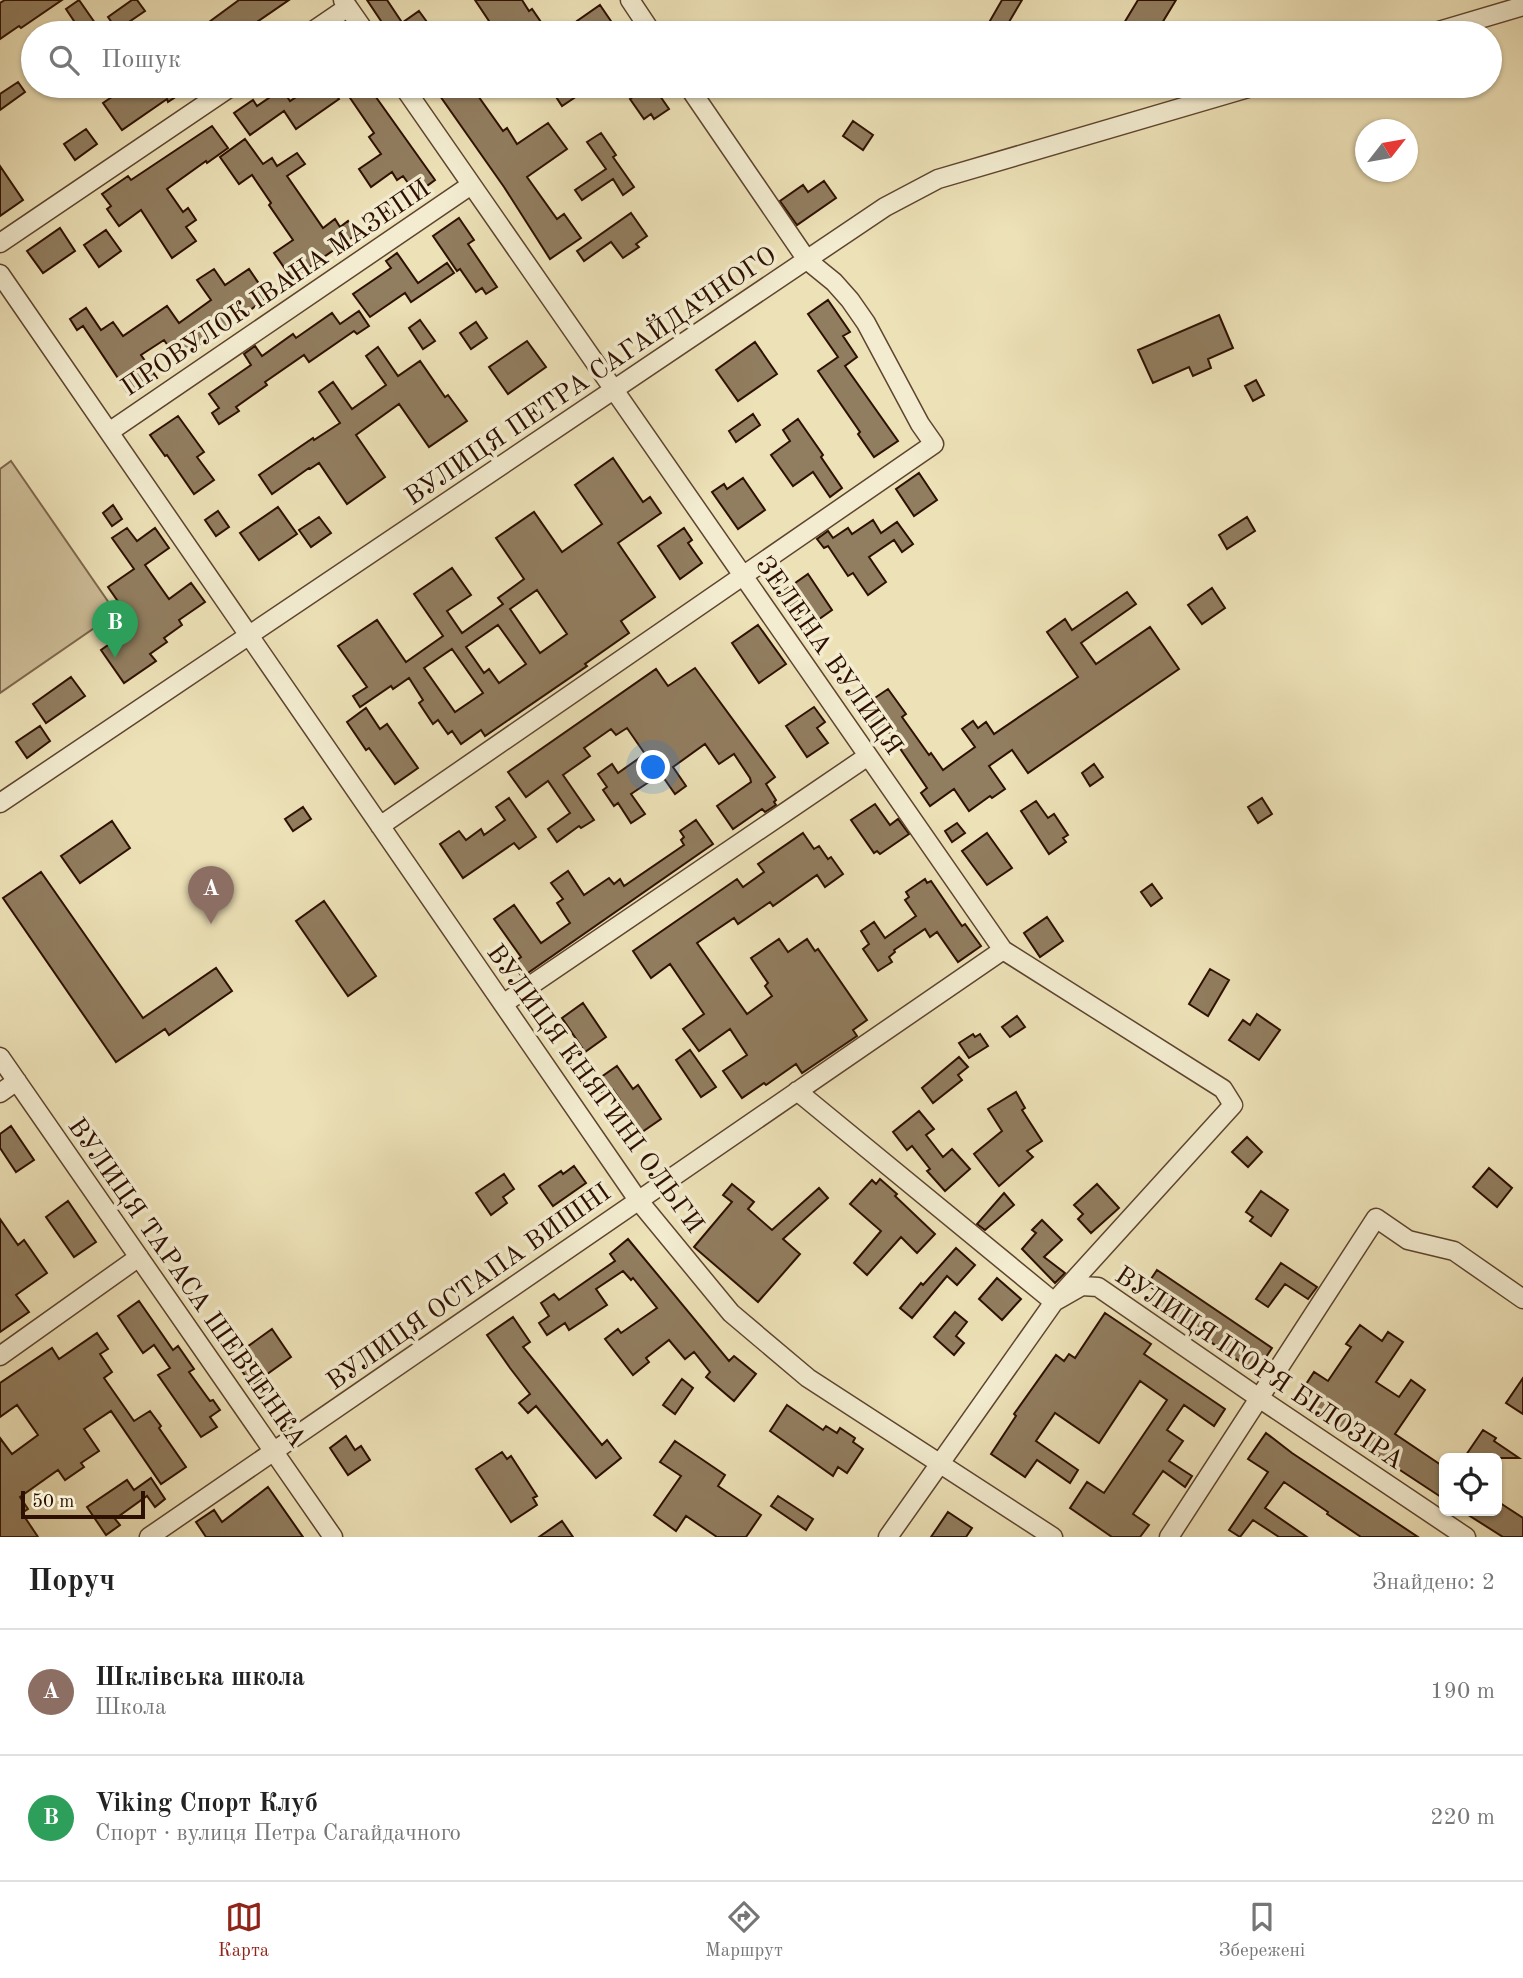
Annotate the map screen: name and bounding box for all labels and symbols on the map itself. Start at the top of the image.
north arrow [1355,119,1418,182]
street label: ПРОВУЛОК ІВАНА МАЗЕПИ [117,176,435,402]
street label: ВУЛИЦЯ ПЕТРА САГАЙДАЧНОГО [398,238,781,511]
street label: ЗЕЛЕНА ВУЛИЦЯ [750,552,907,760]
pin: B [92,600,138,658]
your location [636,750,670,784]
pin: A [188,866,234,924]
street label: ВУЛИЦЯ КНЯГИНІ ОЛЬГИ [481,940,708,1238]
street label: ВУЛИЦЯ ТАРАСА ШЕВЧЕНКА [62,1114,310,1453]
street label: ВУЛИЦЯ ОСТАПА ВИШНІ [323,1180,616,1396]
street label: ВУЛИЦЯ ІГОРЯ БІЛОЗІРА [1110,1262,1408,1475]
scale bar [21,1488,145,1520]

